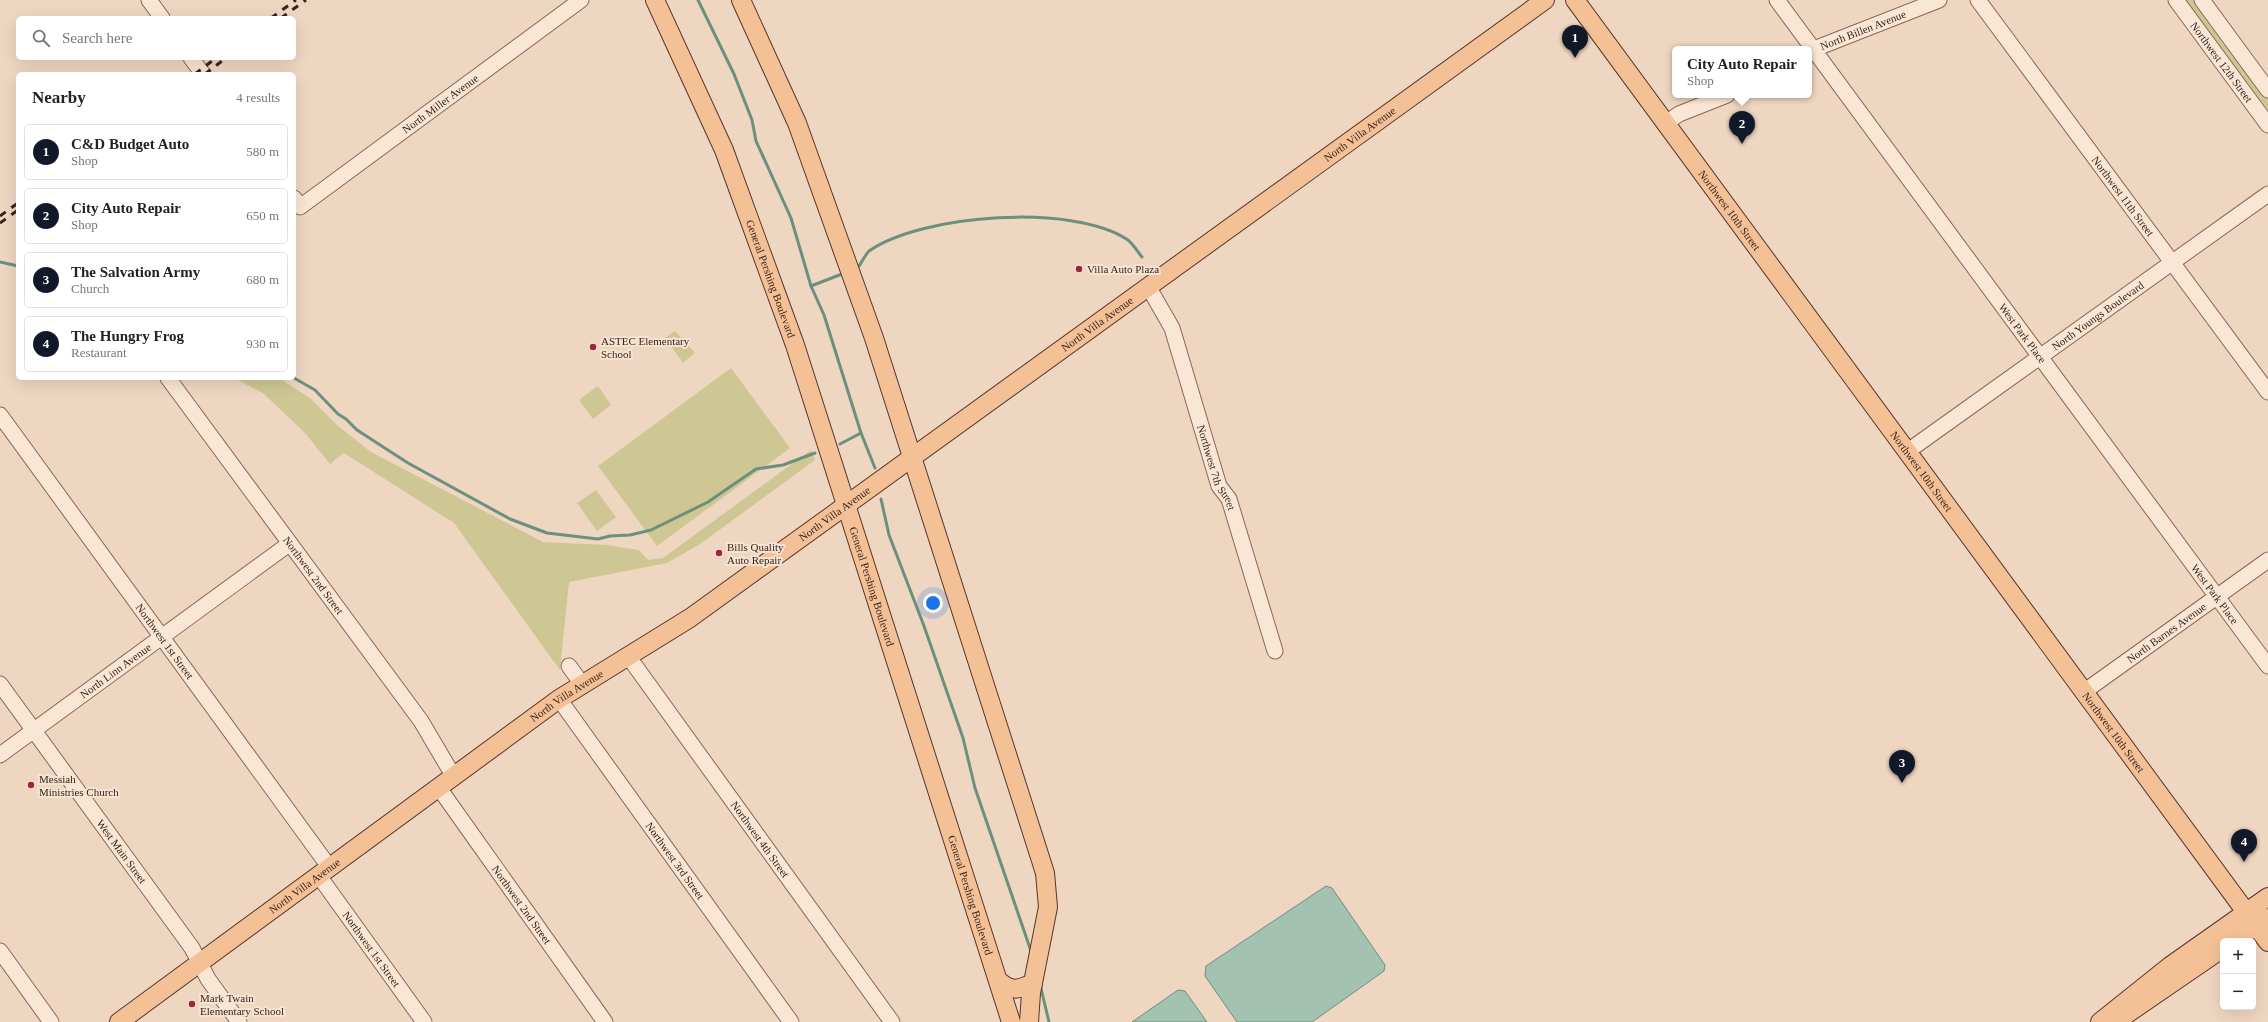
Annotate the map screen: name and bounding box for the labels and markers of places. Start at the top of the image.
pin: 1 [1562,25,1588,58]
pin: 2 [1729,111,1755,144]
place label: Villa Auto Plaza [1087,263,1159,275]
marker: Villa Auto Plaza [1074,264,1084,274]
place label: ASTEC Elementary School [601,335,690,360]
marker: ASTEC Elementary School [588,342,598,352]
place label: Bills Quality Auto Repair [727,541,784,566]
marker: Bills Quality Auto Repair [714,548,724,558]
pin: 3 [1889,750,1915,783]
place label: Messiah Ministries Church [39,773,119,798]
marker: Messiah Ministries Church [26,780,36,790]
pin: 4 [2231,829,2257,862]
place label: Mark Twain Elementary School [200,992,284,1017]
marker: Mark Twain Elementary School [187,999,197,1009]

